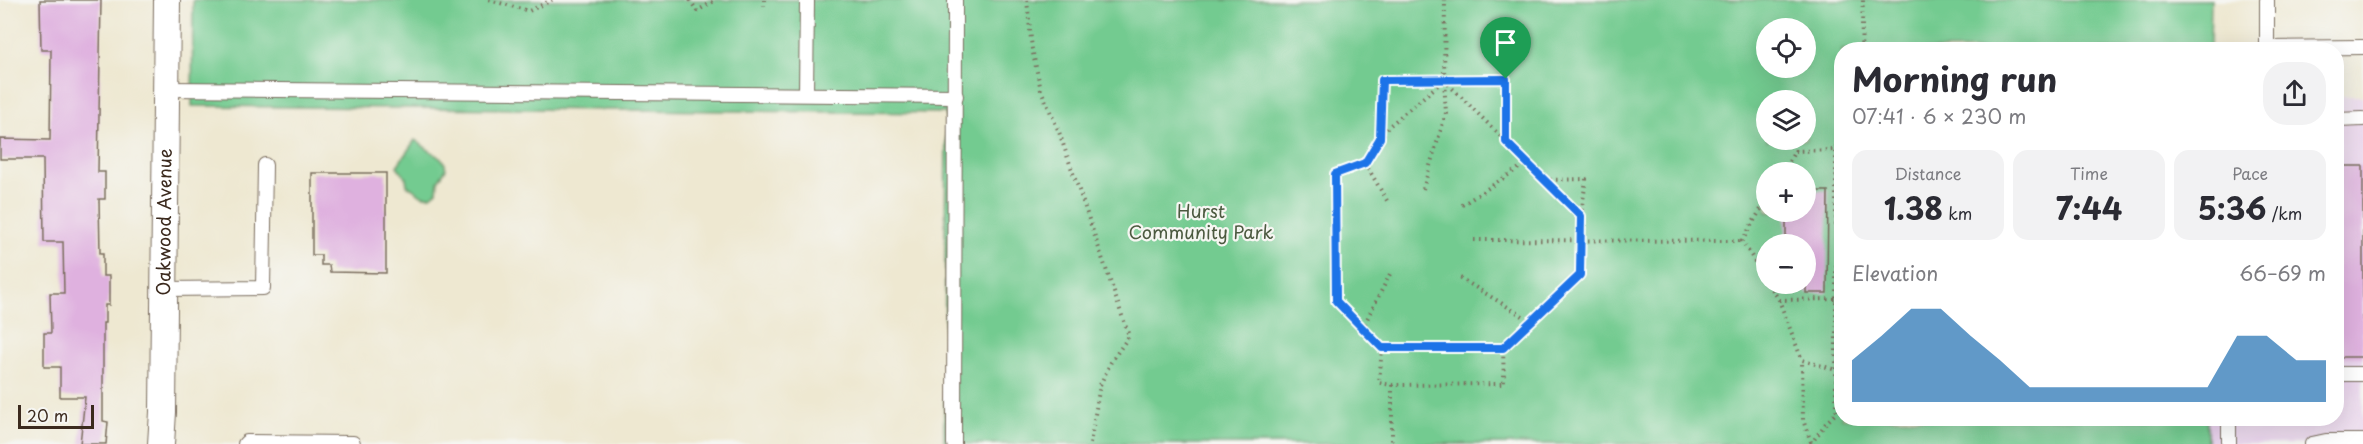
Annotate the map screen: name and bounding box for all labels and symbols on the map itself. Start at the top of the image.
pin [1480,17,1531,79]
street label: Oakwood Avenue [149,148,178,296]
park label: Hurst Community Park [1129,197,1274,245]
scale bar [18,402,94,430]

